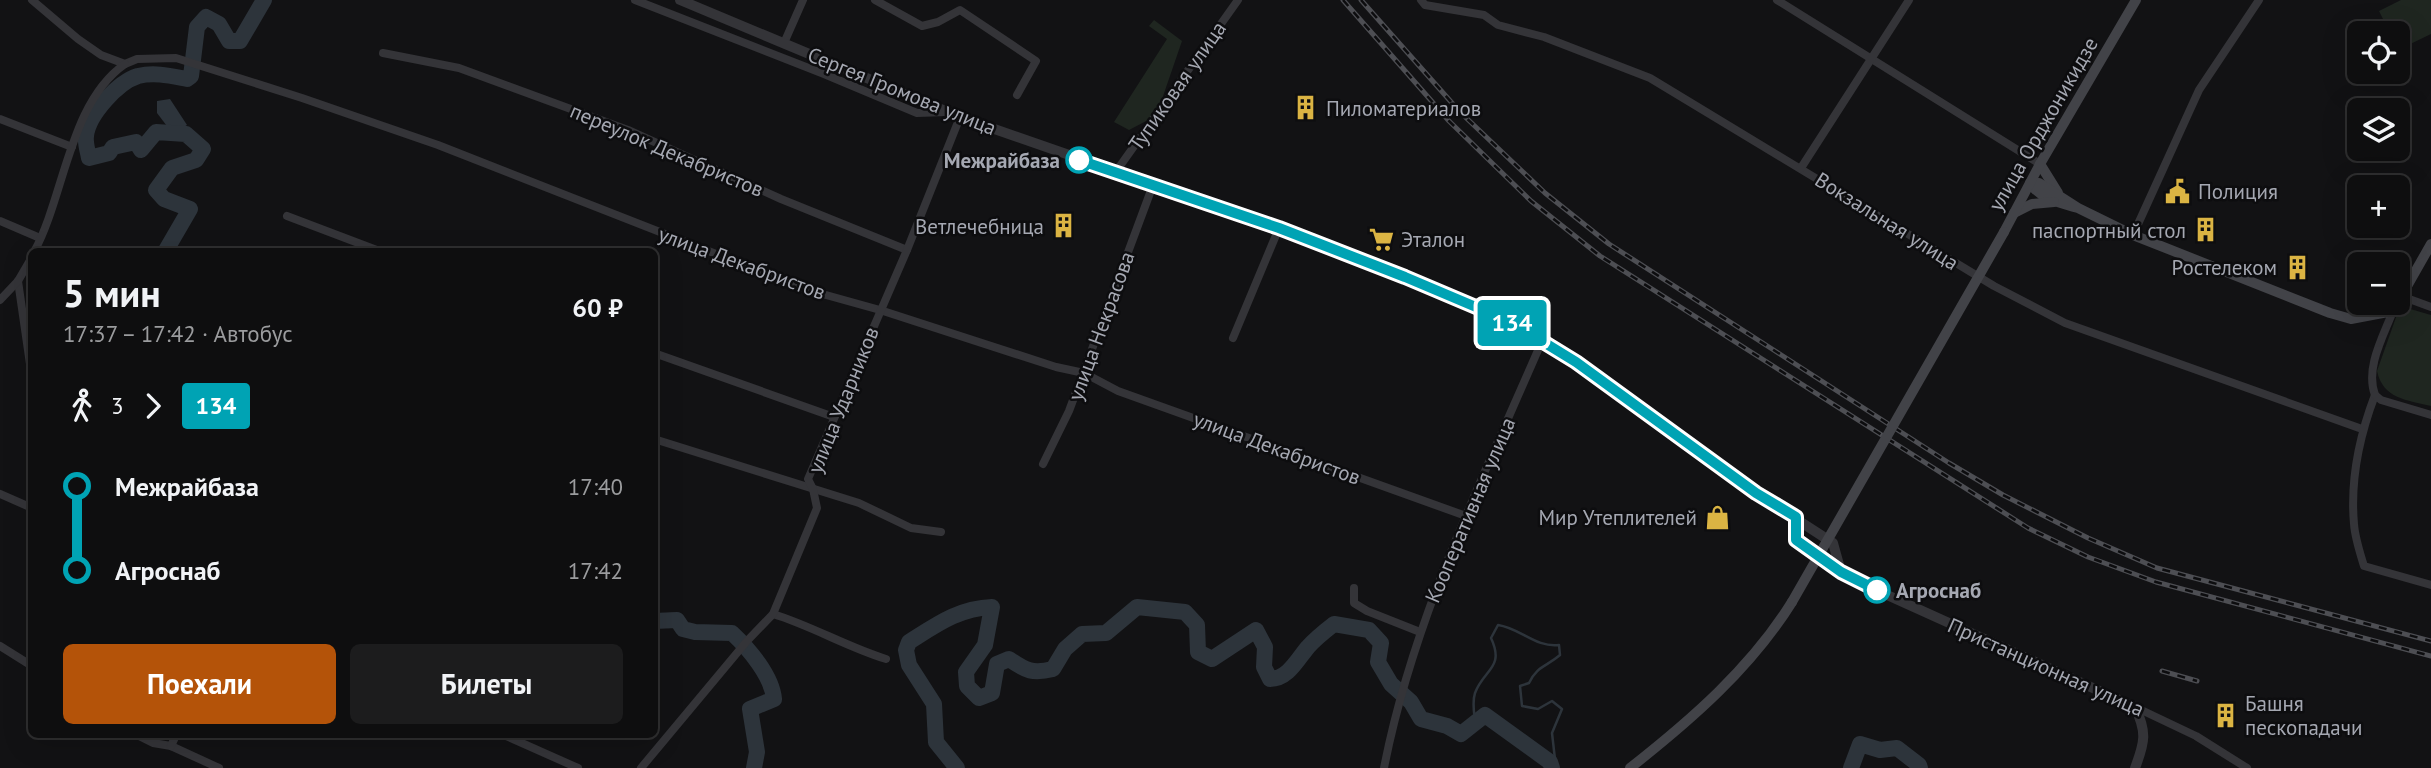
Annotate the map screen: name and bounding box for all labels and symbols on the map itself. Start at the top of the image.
street label: Тупиковая улица [1122,16,1232,156]
street label: улица Орджоникидзе [1982,32,2104,216]
street label: Сергея Громова улица [804,41,1000,141]
building icon: Пиломатериалов [1292,94,1320,122]
place label: Пиломатериалов [1326,95,1481,122]
street label: переулок Декабристов [566,97,768,203]
place label: Межрайбаза [944,147,1060,174]
marker: Межрайбаза [1066,147,1092,173]
street label: Вокзальная улица [1810,166,1964,276]
public building icon: Полиция [2164,177,2192,205]
place label: Полиция [2198,178,2278,205]
building icon: Ветлечебница [1050,212,1078,240]
place label: Ветлечебница [915,213,1044,240]
building icon: паспортный стол [2192,216,2220,244]
place label: паспортный стол [2032,217,2186,244]
street label: улица Декабристов [655,220,829,306]
supermarket icon: Эталон [1367,225,1395,253]
place label: Эталон [1401,226,1465,253]
street label: улица Некрасова [1062,248,1140,404]
building icon: Ростелеком [2283,253,2311,281]
place label: Ростелеком [2172,254,2277,281]
line badge: 134 [1472,300,1552,346]
street label: улица Ударников [801,323,885,477]
street label: улица Декабристов [1190,405,1364,491]
street label: Кооперативная улица [1419,413,1521,607]
shop icon: Мир Утеплителей [1703,503,1731,531]
place label: Мир Утеплителей [1538,504,1697,531]
marker: Агроснаб [1864,577,1890,603]
place label: Агроснаб [1896,577,1981,604]
street label: Пристанционная улица [1944,611,2148,723]
place label: Башня пескопадачи [2245,690,2362,741]
building icon: Башня пескопадачи [2211,701,2239,729]

